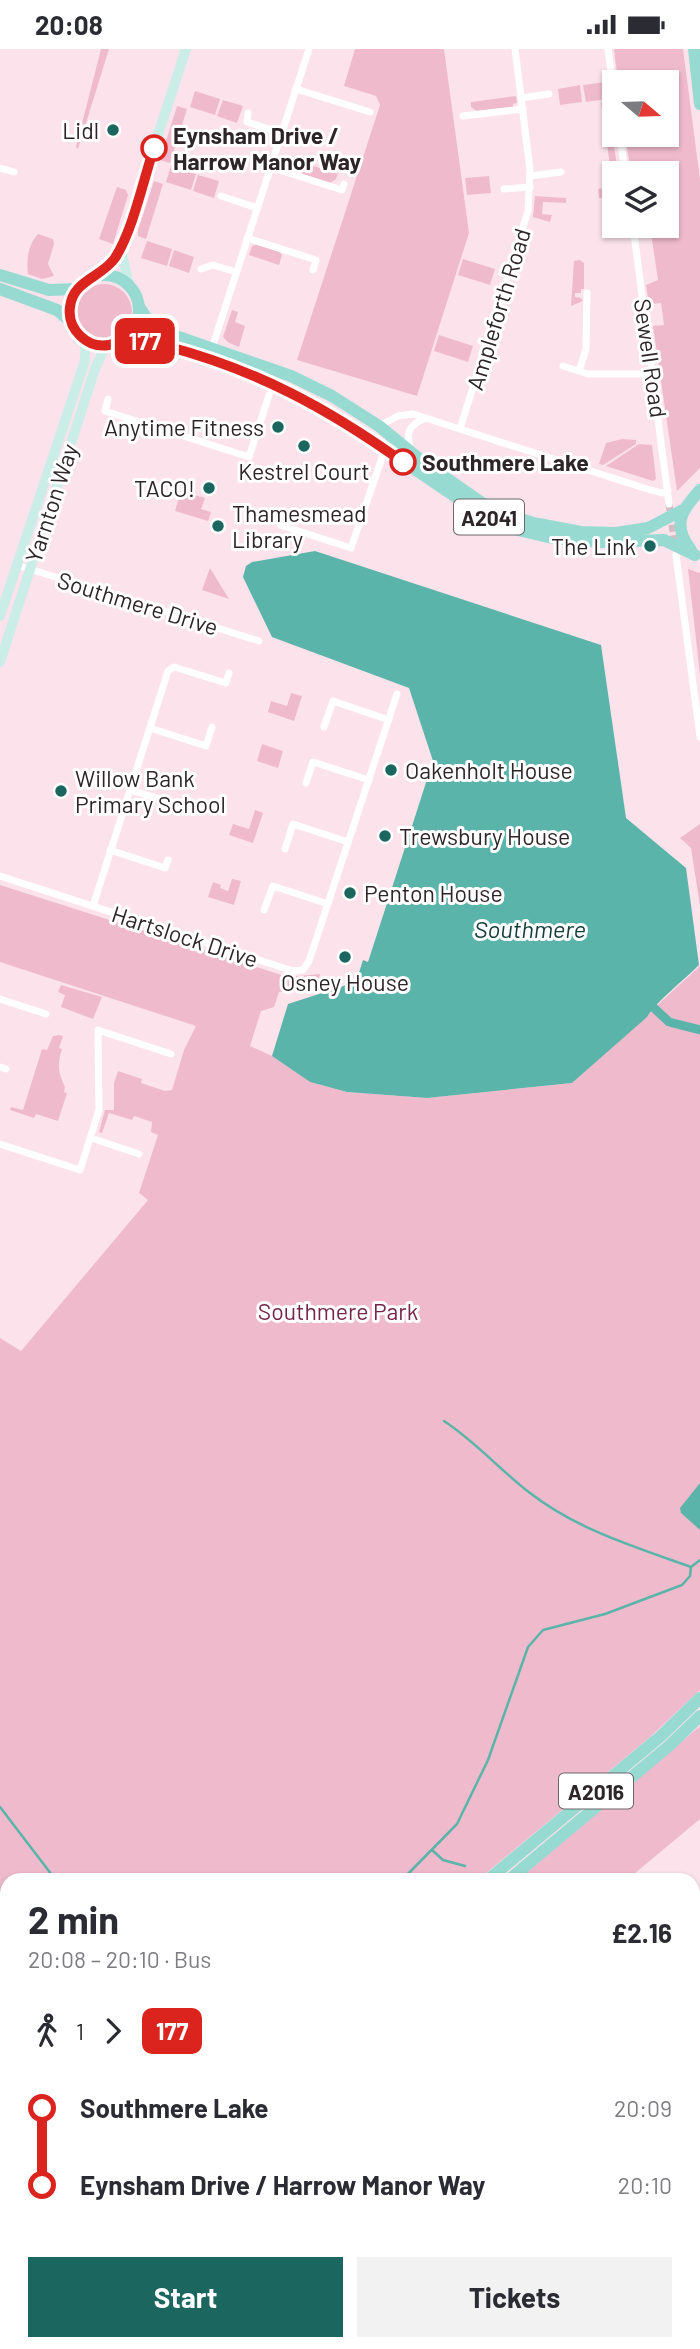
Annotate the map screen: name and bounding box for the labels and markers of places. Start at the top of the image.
place label: Lidl [62,116,99,144]
place label: Eynsham Drive / Harrow Manor Way [173,121,362,175]
marker: Lidl [105,122,121,138]
marker: Eynsham Drive / Harrow Manor Way [141,135,167,161]
place label: Anytime Fitness [104,413,264,441]
marker: Anytime Fitness [270,419,286,435]
marker: Kestrel Court [296,438,312,454]
place label: Southmere Lake [422,448,589,476]
marker: Southmere Lake [390,449,416,475]
place label: Kestrel Court [238,457,370,485]
place label: TACO! [134,474,195,502]
marker: TACO! [201,480,217,496]
place label: Thamesmead Library [232,499,367,553]
marker: Thamesmead Library [210,518,226,534]
place label: The Link [551,532,636,560]
marker: The Link [642,538,658,554]
place label: Oakenholt House [405,756,573,784]
marker: Oakenholt House [383,762,399,778]
place label: Willow Bank Primary School [75,764,226,818]
marker: Willow Bank Primary School [53,783,69,799]
place label: Trewsbury House [399,822,570,850]
marker: Trewsbury House [377,828,393,844]
place label: Penton House [364,879,503,907]
marker: Penton House [342,885,358,901]
marker: Osney House [337,949,353,965]
place label: Osney House [281,968,409,996]

